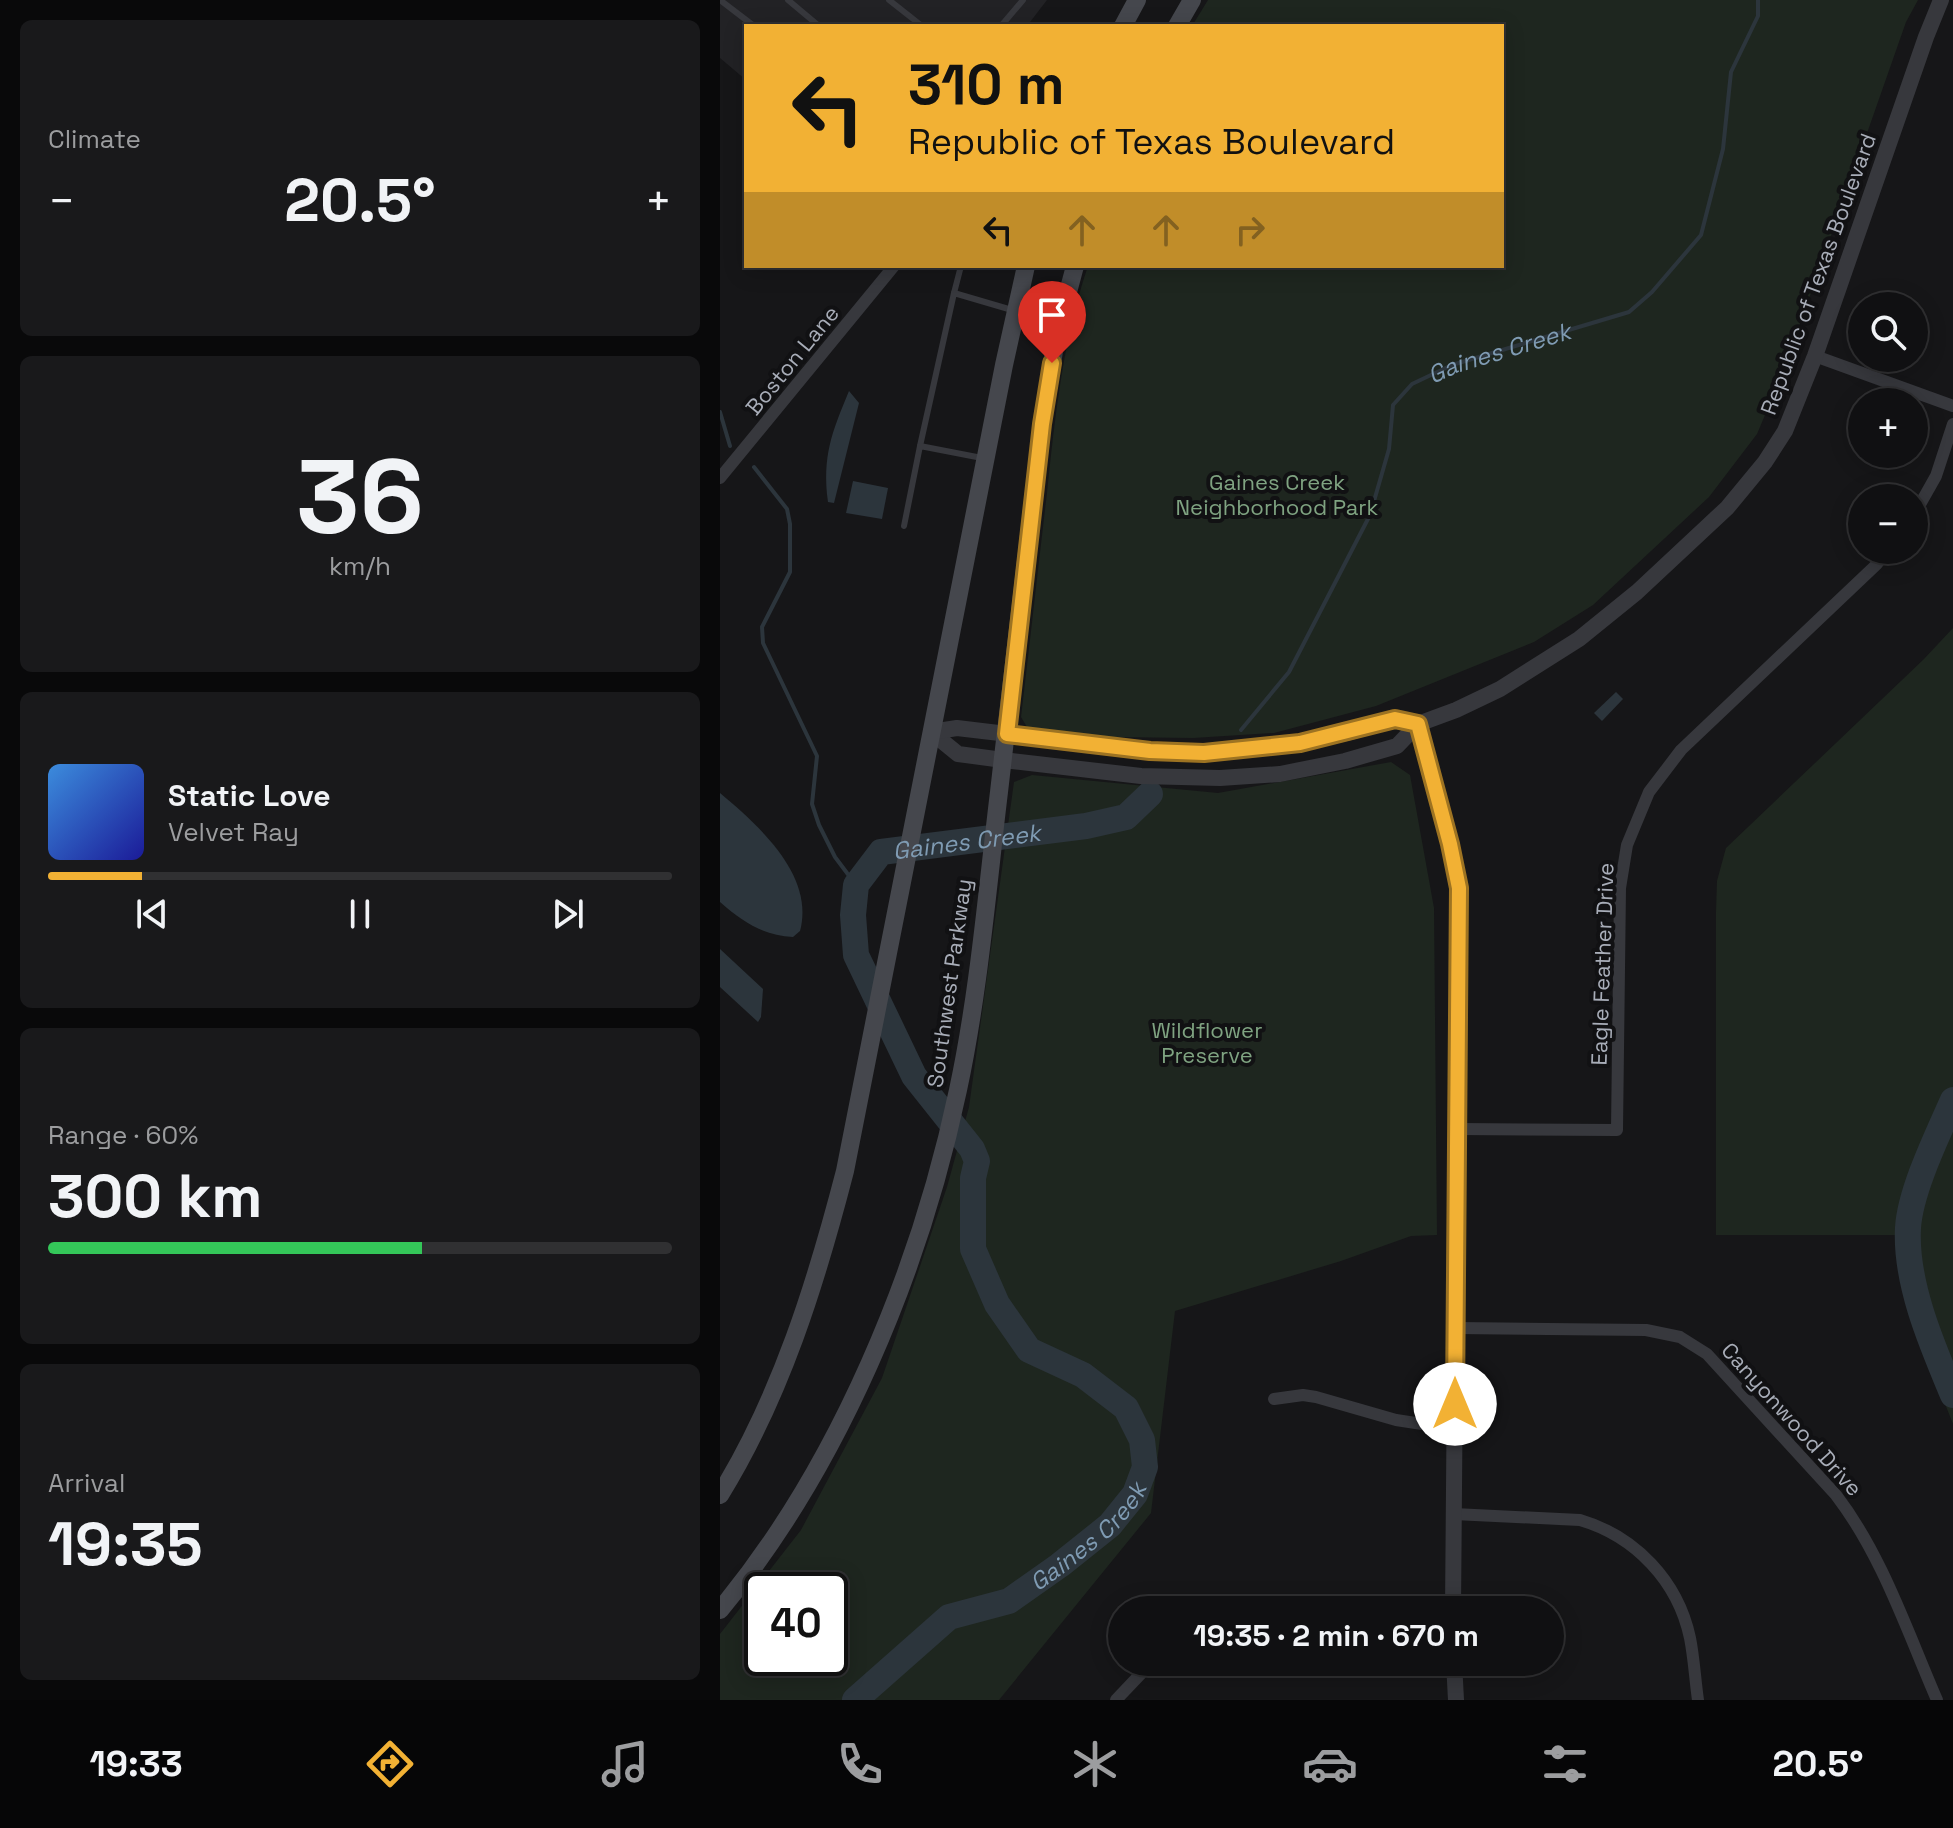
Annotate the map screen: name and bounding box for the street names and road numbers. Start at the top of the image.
street label: Republic of Texas Boulevard [1754,129,1882,419]
street label: Boston Lane [739,299,845,421]
street label: Eagle Feather Drive [1584,862,1620,1066]
street label: Southwest Parkway [920,877,978,1089]
street label: Canyonwood Drive [1715,1336,1869,1502]

